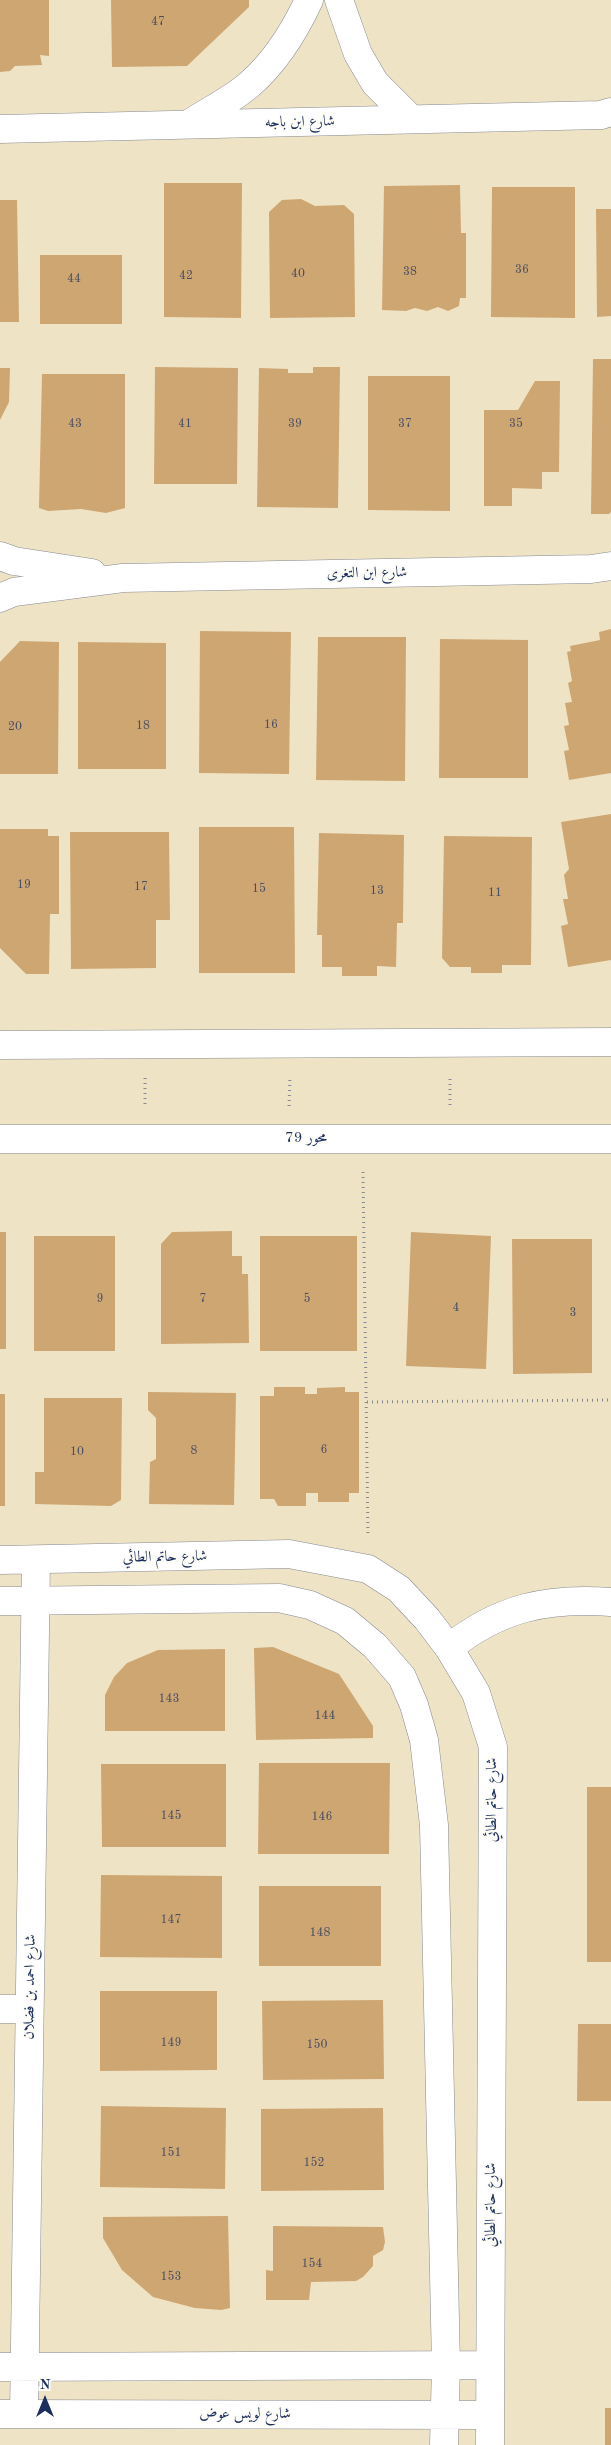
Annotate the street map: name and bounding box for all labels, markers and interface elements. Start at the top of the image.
house number: 47 [151,15,165,29]
street label: شارع ابن باجه [265,112,335,132]
house number: 36 [515,263,529,277]
house number: 38 [403,265,417,279]
house number: 40 [291,267,305,281]
house number: 42 [179,269,193,283]
house number: 44 [67,272,81,286]
house number: 43 [68,417,82,431]
house number: 41 [178,417,192,431]
house number: 39 [288,417,302,431]
house number: 37 [398,417,412,431]
house number: 35 [509,417,523,431]
street label: شارع ابن التغرى [327,563,407,583]
house number: 16 [264,718,278,732]
house number: 18 [136,719,150,733]
house number: 20 [8,720,22,734]
house number: 19 [17,878,31,892]
house number: 17 [134,880,148,894]
house number: 15 [252,882,266,896]
house number: 13 [370,884,384,898]
house number: 11 [488,886,502,900]
street label: محور 79 [285,1129,327,1147]
house number: 9 [97,1292,103,1306]
house number: 7 [200,1292,206,1306]
house number: 5 [304,1292,310,1306]
house number: 4 [453,1301,459,1315]
house number: 3 [570,1306,576,1320]
house number: 6 [321,1443,327,1457]
house number: 8 [191,1444,197,1458]
house number: 10 [70,1445,84,1459]
street label: شارع حاتم الطائي [123,1547,207,1567]
house number: 143 [159,1692,179,1706]
house number: 144 [315,1709,335,1723]
street label: شارع حاتم الطائي [483,1758,501,1842]
house number: 145 [161,1809,181,1823]
house number: 146 [312,1810,332,1824]
house number: 147 [161,1913,181,1927]
house number: 148 [310,1926,330,1940]
street label: شارع احمد بن فضلان [20,1934,40,2040]
house number: 149 [161,2036,181,2050]
house number: 150 [307,2038,327,2052]
house number: 151 [161,2146,181,2160]
house number: 152 [304,2156,324,2170]
street label: شارع حاتم الطائي [482,2163,500,2247]
house number: 154 [302,2257,322,2271]
house number: 153 [161,2270,181,2284]
north arrow [20,2375,70,2425]
text: N [40,2378,50,2392]
street label: شارع لويس عوض [199,2405,291,2423]

